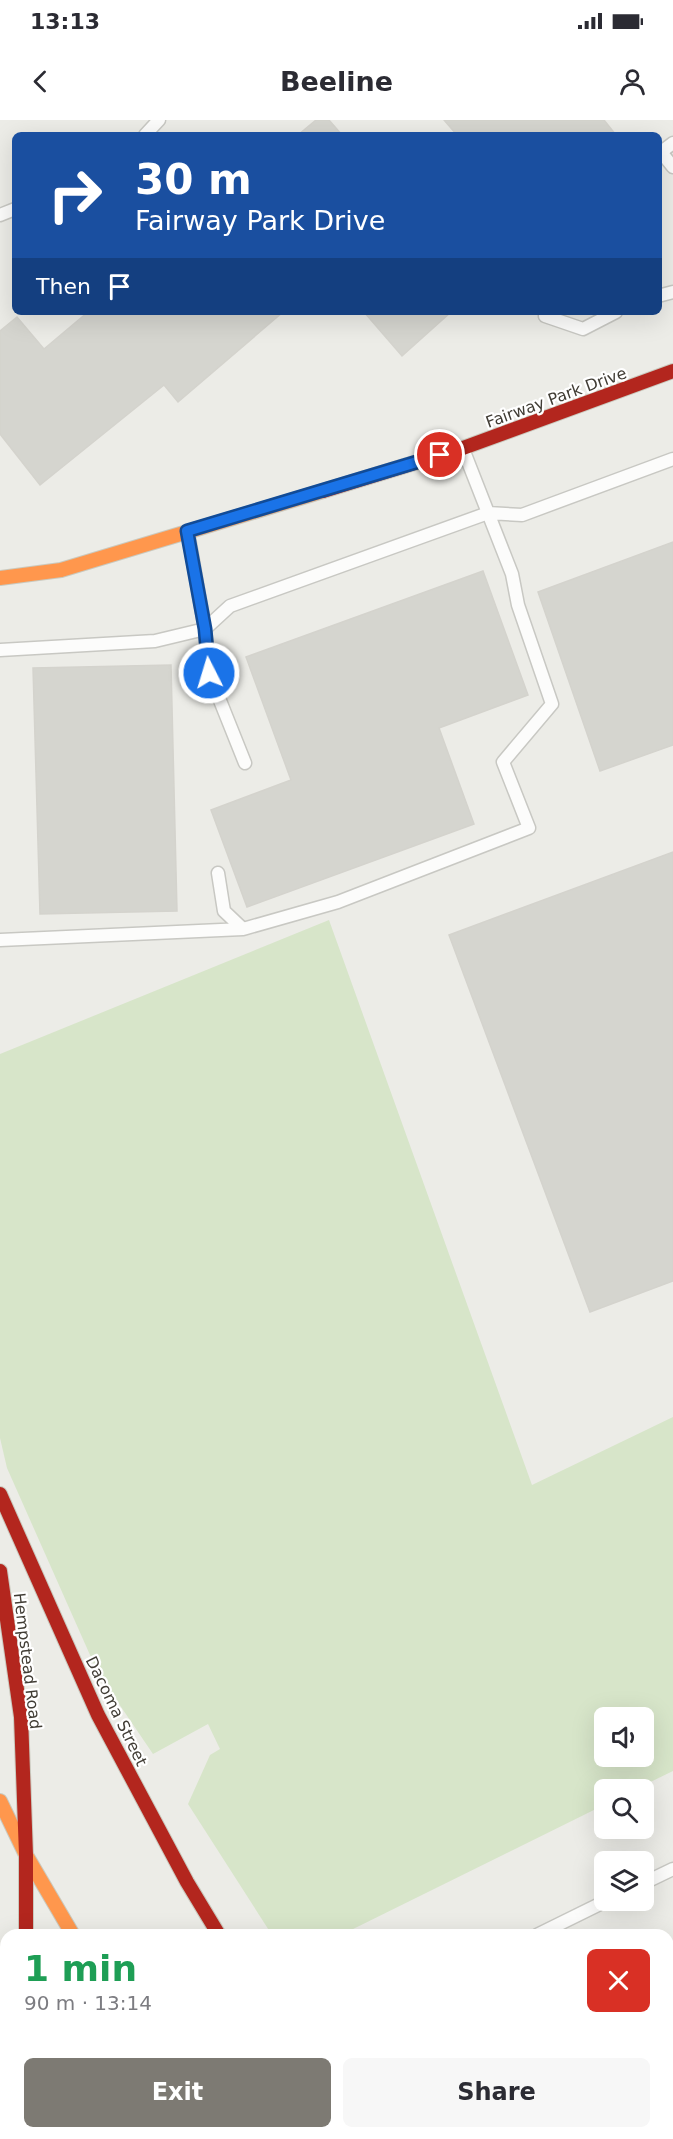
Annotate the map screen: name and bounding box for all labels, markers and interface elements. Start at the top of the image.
text: 13:13 [30,9,100,34]
icon: back [24,65,57,98]
icon: person [616,65,649,98]
text: Beeline [280,66,393,97]
text: 30 m [135,155,252,204]
icon: right [36,156,114,234]
text: Fairway Park Drive [135,205,385,236]
icon: arrive [103,270,136,303]
text: Then [36,274,91,299]
street label: Fairway Park Drive [483,363,629,432]
pin [414,429,465,480]
icon: arrive [423,438,456,471]
position arrow [177,641,241,705]
street label: Hempstead Road [10,1592,45,1730]
street label: Dacoma Street [82,1653,151,1769]
map controls [594,1707,654,1911]
button: sound [594,1707,654,1767]
button: search [594,1779,654,1839]
button: layers [594,1851,654,1911]
text: 1 min [24,1948,137,1989]
button: close [587,1949,650,2012]
text: 90 m · 13:14 [24,1991,152,2015]
button: Exit [24,2058,331,2127]
button: Share [343,2058,650,2127]

